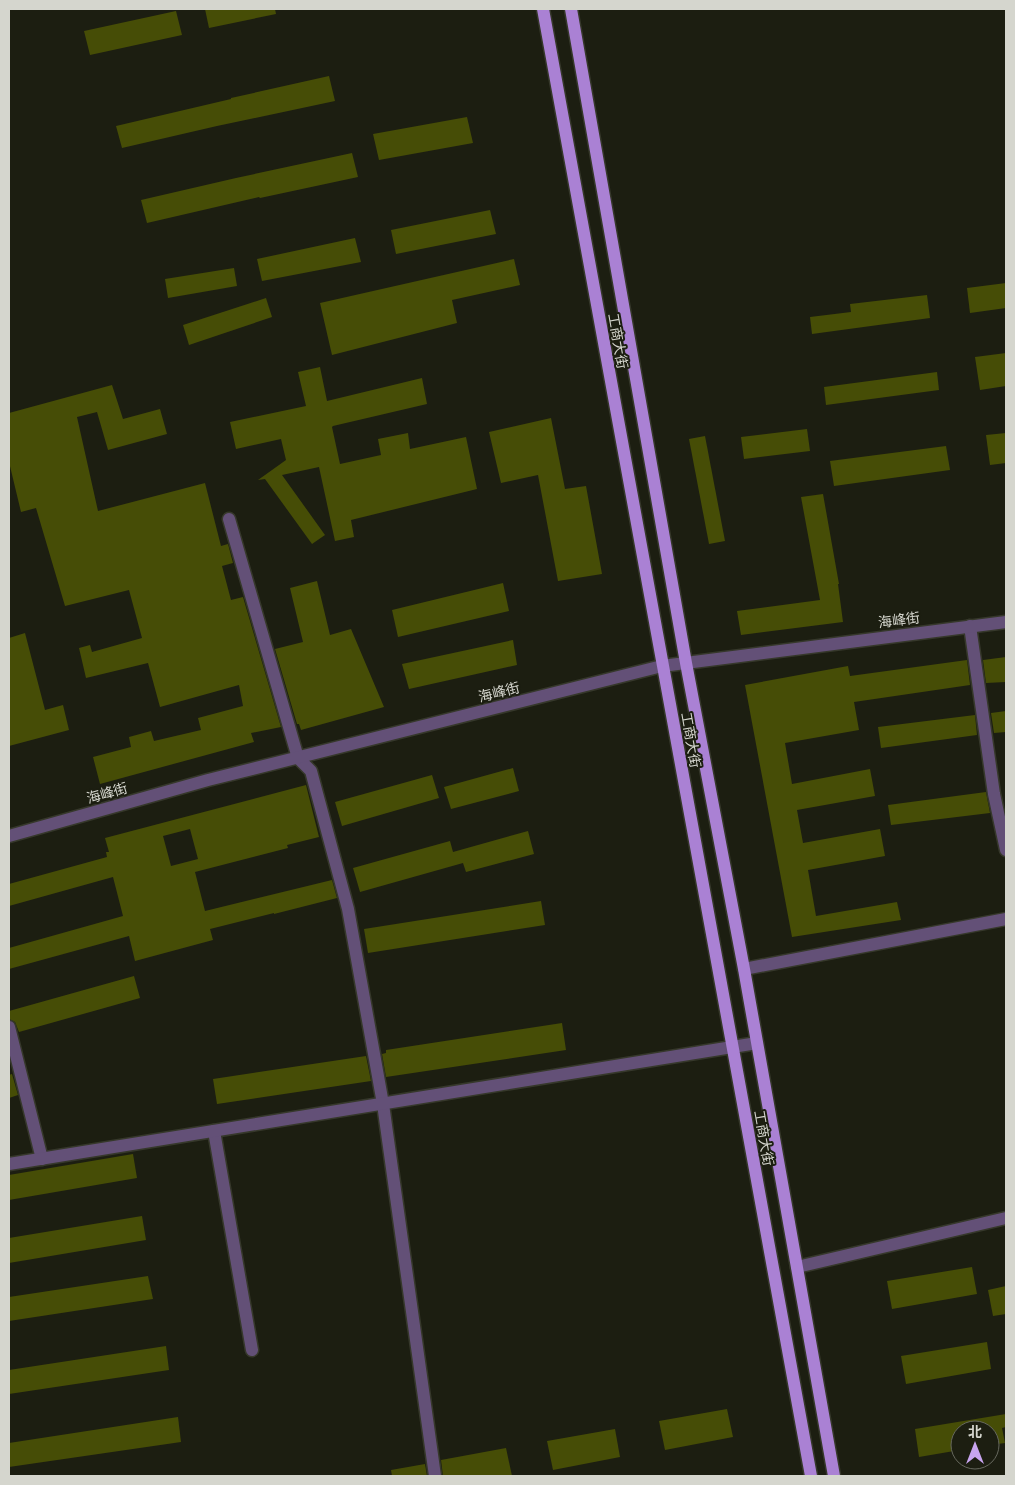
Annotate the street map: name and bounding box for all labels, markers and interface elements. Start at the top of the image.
street label: 工商大街 [605,312,631,370]
street label: 海峰街 [877,610,921,630]
street label: 海峰街 [477,679,521,705]
street label: 工商大街 [678,711,704,769]
street label: 海峰街 [85,780,129,806]
street label: 工商大街 [751,1109,777,1167]
north arrow [950,1420,1000,1470]
text: 北 [968,1424,982,1440]

